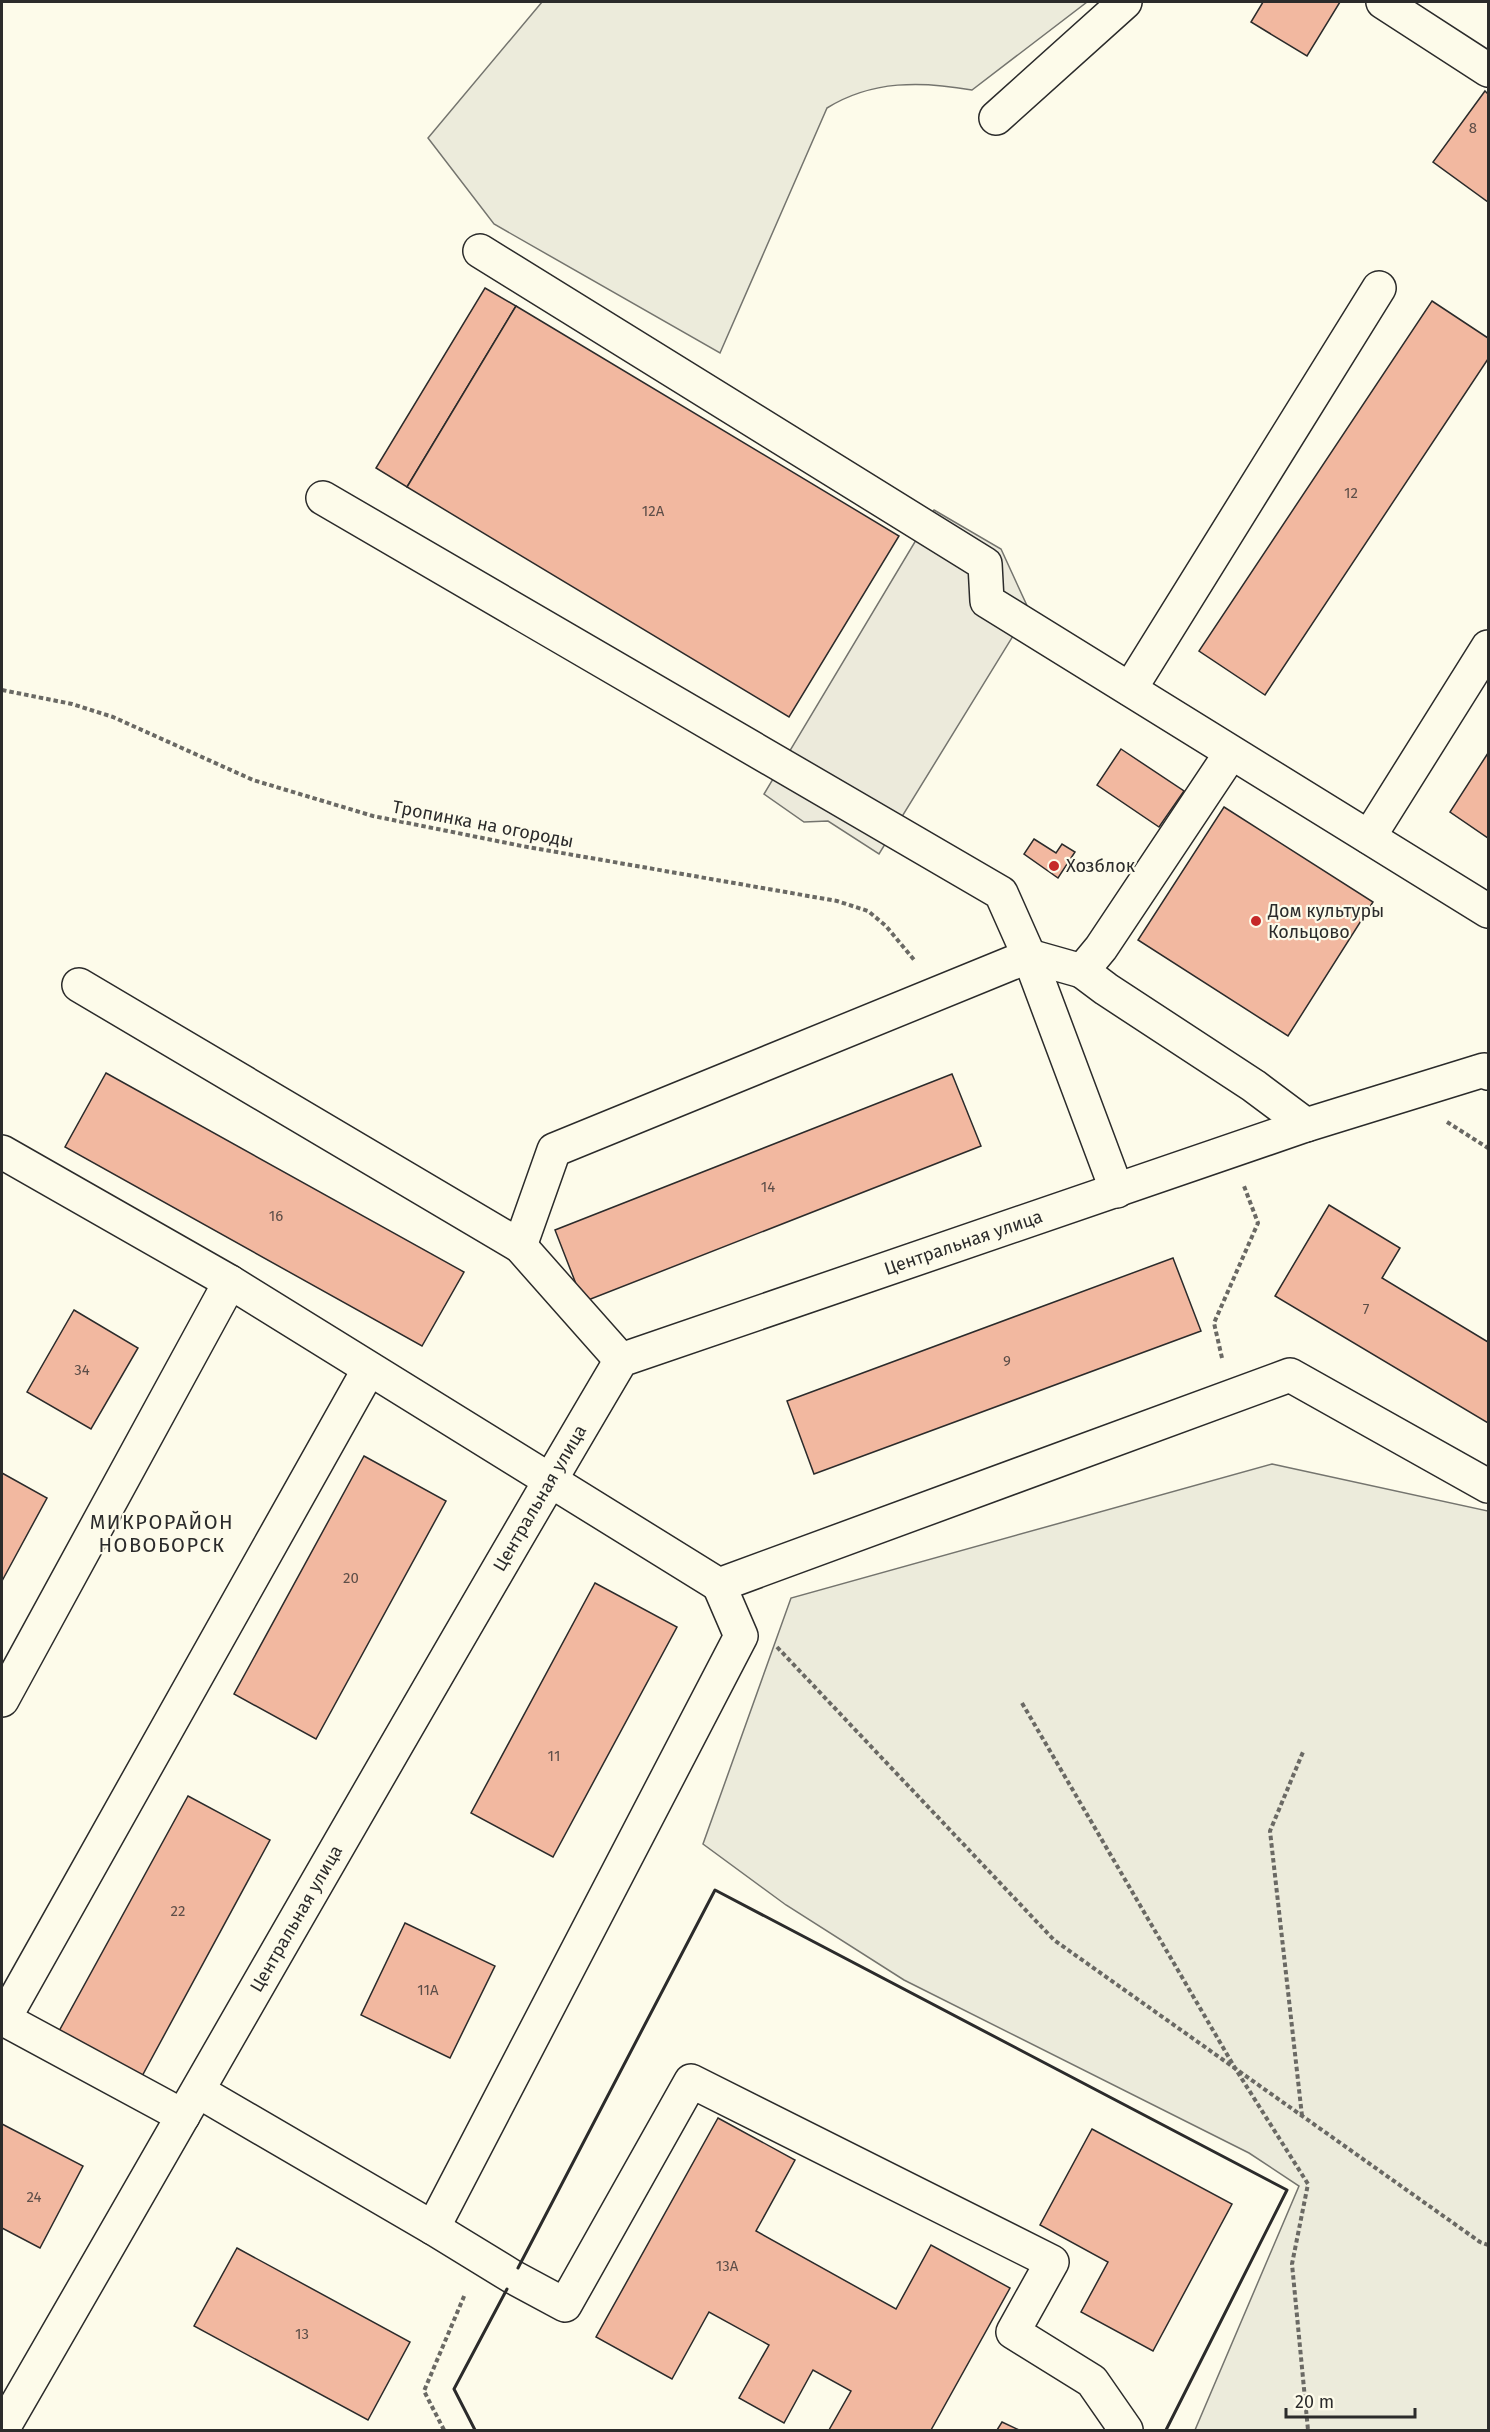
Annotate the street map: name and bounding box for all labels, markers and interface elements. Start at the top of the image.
house number: 8 [1469,119,1477,137]
house number: 12 [1344,484,1358,502]
house number: 12А [642,502,665,520]
street label: Тропинка на огороды [391,796,575,852]
place label: Хозблок [1066,855,1136,877]
marker: Хозблок [1047,859,1061,873]
place label: Дом культуры Кольцово [1267,900,1384,943]
marker: Дом культуры Кольцово [1249,914,1263,928]
house number: 14 [761,1178,775,1196]
street label: Центральная улица [881,1205,1045,1280]
house number: 16 [269,1207,283,1225]
house number: 7 [1363,1300,1370,1318]
house number: 9 [1003,1352,1011,1370]
house number: 34 [74,1361,90,1379]
street label: Центральная улица [488,1421,591,1575]
district label: МИКРОРАЙОН НОВОБОРСК [90,1510,234,1557]
house number: 20 [343,1569,359,1587]
house number: 11 [548,1747,560,1765]
street label: Центральная улица [245,1841,347,1996]
house number: 22 [171,1902,185,1920]
house number: 11А [417,1981,439,1999]
house number: 24 [26,2188,42,2206]
house number: 13А [716,2257,739,2275]
house number: 13 [295,2325,309,2343]
scale bar [1286,2381,1415,2419]
text: 20 m [1295,2391,1334,2413]

